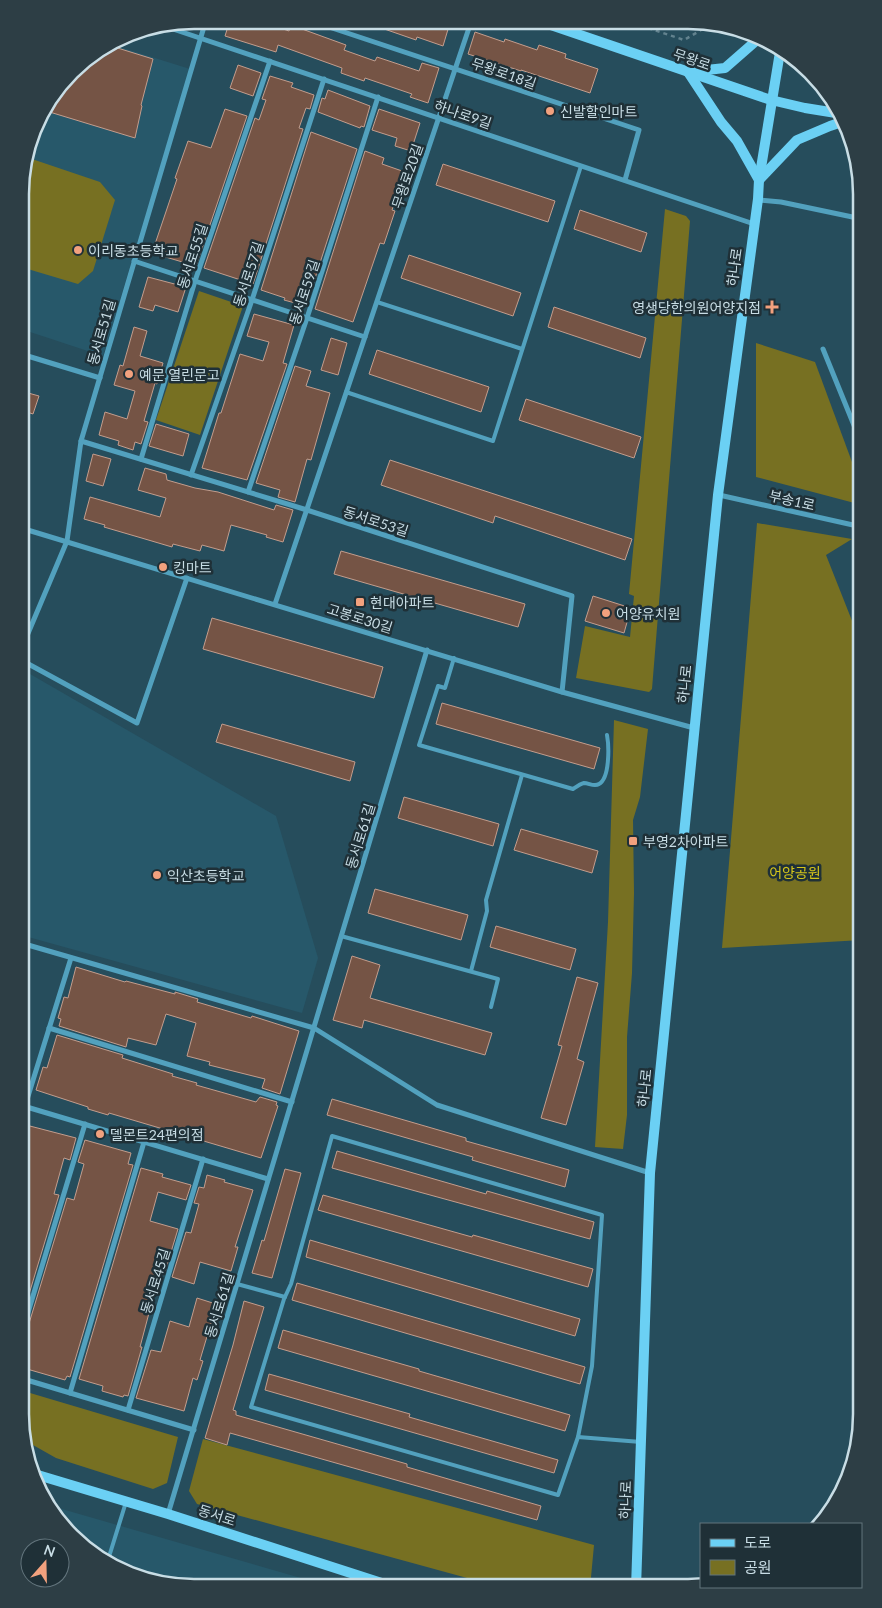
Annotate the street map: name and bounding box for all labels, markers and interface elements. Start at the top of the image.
street label: 무왕로 [671,45,713,73]
street label: 무왕로18길 [469,54,539,92]
street label: 하나로9길 [432,96,494,132]
place label: 신발할인마트 [560,103,637,120]
marker: 신발할인마트 [544,105,556,117]
street label: 무왕로20길 [388,141,426,211]
street label: 동서로55길 [173,221,211,291]
street label: 동서로57길 [229,239,267,309]
place label: 이리동초등학교 [88,242,178,259]
marker: 이리동초등학교 [72,244,84,256]
street label: 하나로 [723,247,745,287]
street label: 동서로59길 [285,257,323,327]
street label: 동서로51길 [83,297,119,367]
place label: 영생당한의원어양지점 [632,299,761,316]
marker: 영생당한의원어양지점 [765,300,779,314]
place label: 예문 열린문고 [139,366,220,383]
marker: 예문 열린문고 [123,368,135,380]
street label: 부송1로 [767,486,817,514]
street label: 동서로53길 [341,502,411,540]
place label: 킹마트 [173,559,212,576]
marker: 킹마트 [157,561,169,573]
place label: 현대아파트 [370,594,435,611]
marker: 현대아파트 [354,596,366,608]
street label: 고봉로30길 [325,600,395,636]
place label: 어양유치원 [616,605,680,622]
marker: 어양유치원 [600,607,612,619]
street label: 하나로 [674,664,694,704]
street label: 동서로61길 [342,801,378,871]
place label: 부영2차아파트 [643,833,729,850]
marker: 부영2차아파트 [627,835,639,847]
park label: 어양공원 [769,864,821,881]
place label: 익산초등학교 [167,867,244,884]
marker: 익산초등학교 [151,869,163,881]
street label: 하나로 [634,1068,654,1108]
place label: 델몬트24편의점 [110,1126,204,1143]
marker: 델몬트24편의점 [94,1128,106,1140]
street label: 동서로45길 [137,1246,173,1316]
street label: 동서로61길 [201,1270,237,1340]
street label: 하나로 [616,1480,634,1520]
street label: 동서로 [196,1501,238,1529]
legend [700,1523,862,1588]
text: 도로 [744,1533,772,1551]
north arrow [20,1538,70,1588]
text: N [42,1540,58,1560]
text: 공원 [744,1558,772,1576]

